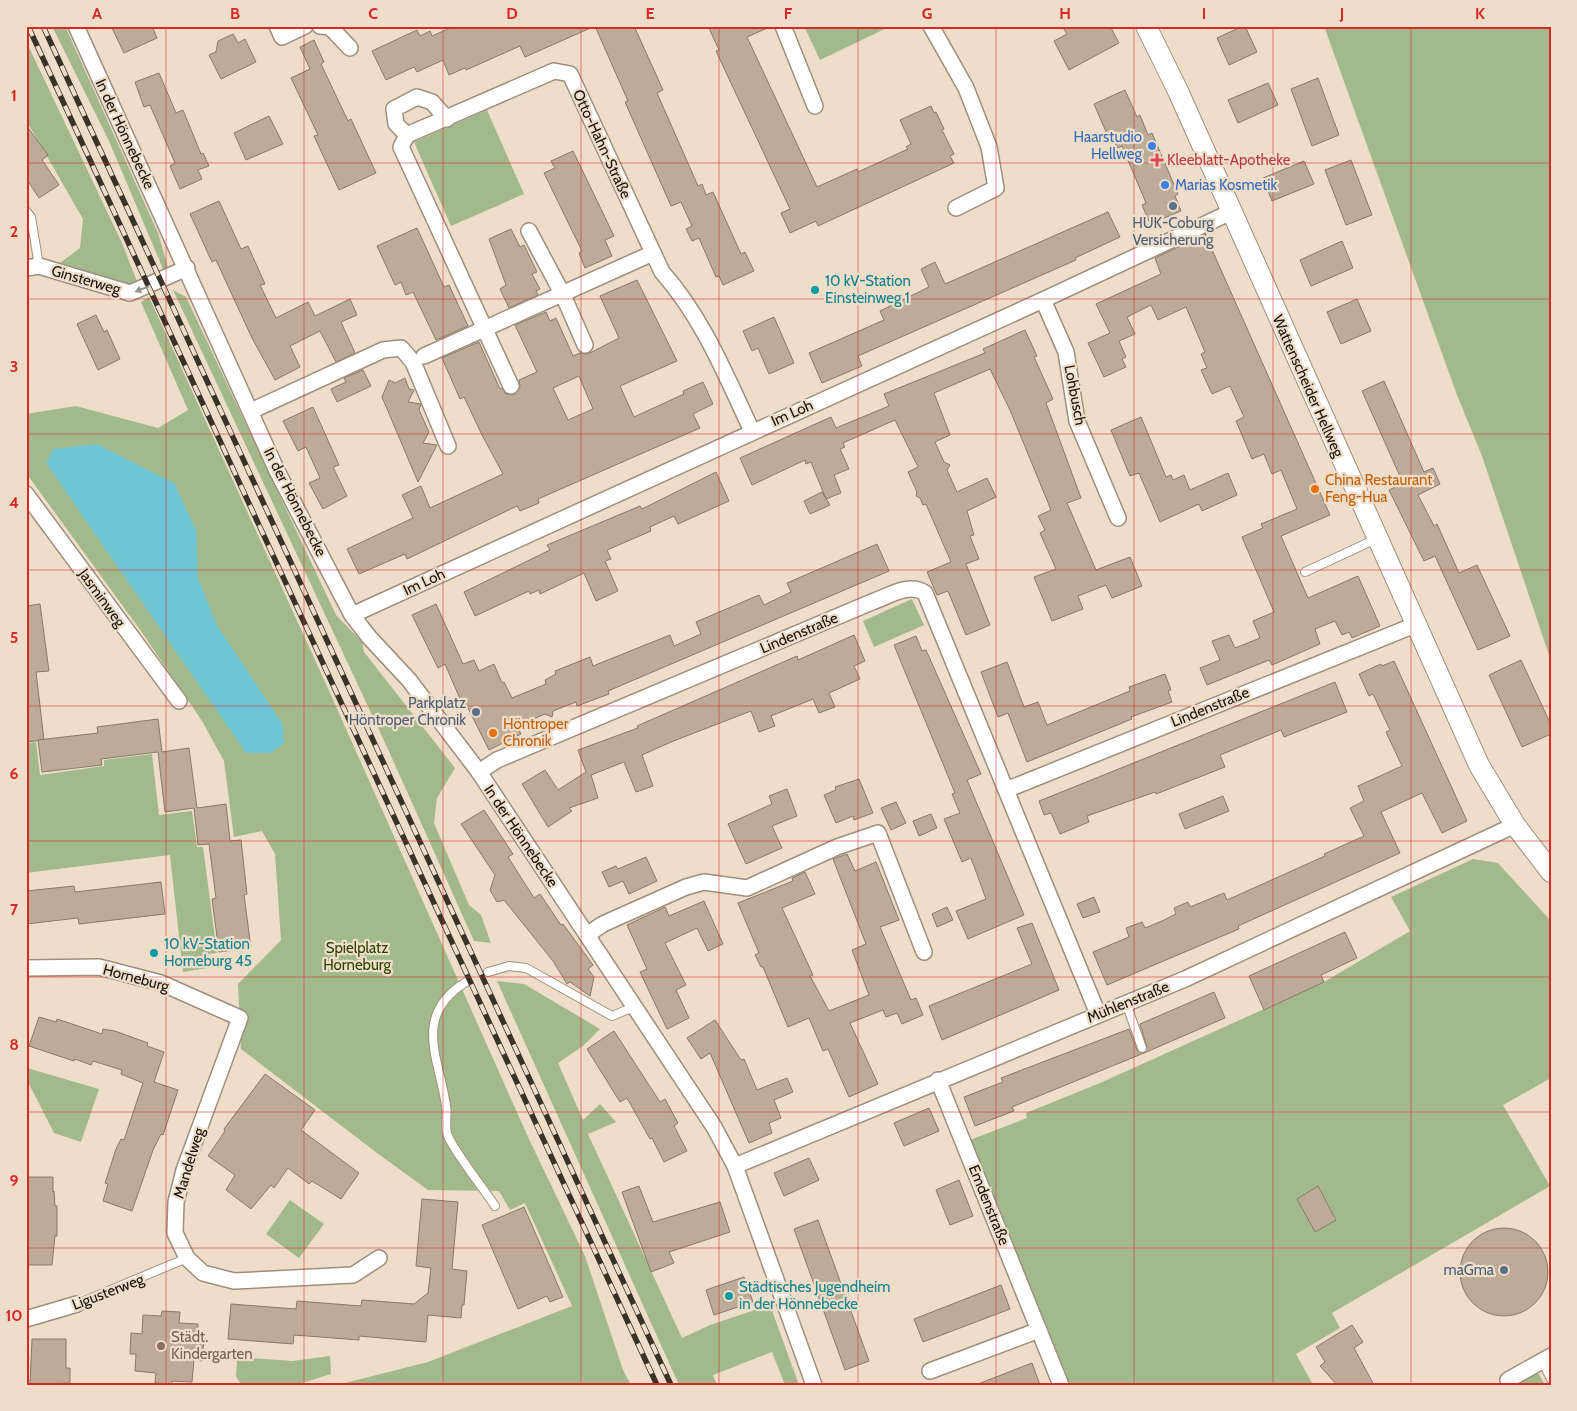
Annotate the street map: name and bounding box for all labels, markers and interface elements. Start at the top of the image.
text: A [92,4,102,23]
text: B [230,4,240,23]
text: C [368,4,378,23]
text: D [506,4,518,23]
text: E [645,4,655,23]
text: F [784,4,793,23]
text: G [922,4,932,23]
text: H [1059,4,1071,23]
text: I [1202,4,1206,23]
text: J [1339,4,1344,23]
text: K [1475,4,1485,23]
street label: In der Hönnebecke [92,76,159,192]
text: 1 [11,86,17,105]
street label: Otto-Hahn-Straße [569,87,635,202]
place label: Haarstudio Hellweg [1074,128,1143,163]
marker: Haarstudio Hellweg [1146,140,1158,152]
place label: Kleeblatt-Apotheke [1167,151,1291,169]
marker: Kleeblatt-Apotheke [1151,154,1163,166]
place label: Marias Kosmetik [1175,176,1278,194]
marker: Marias Kosmetik [1159,179,1171,191]
marker: HUK-Coburg Versicherung [1167,200,1179,212]
place label: HUK-Coburg Versicherung [1132,214,1214,249]
text: 2 [10,222,18,241]
street label: Ginsterweg [49,262,123,299]
place label: 10 kV-Station Einsteinweg 1 [825,272,911,307]
marker: 10 kV-Station Einsteinweg 1 [809,284,821,296]
one-way arrow [134,285,149,293]
street label: Wattenscheider Hellweg [1268,312,1348,460]
text: 3 [10,357,18,376]
street label: Lohbusch [1060,363,1090,427]
street label: Im Loh [768,396,816,430]
street label: In der Hönnebecke [260,445,330,560]
place label: China Restaurant Feng-Hua [1325,471,1432,506]
marker: China Restaurant Feng-Hua [1309,483,1321,495]
text: 4 [9,493,19,512]
street label: Jasminweg [74,565,129,631]
street label: Im Loh [400,565,448,599]
street label: Lindenstraße [757,608,841,657]
text: 5 [10,628,18,647]
street label: Lindenstraße [1168,683,1252,731]
place label: Parkplatz Höntroper Chronik [349,694,466,729]
marker: Parkplatz Höntroper Chronik [470,706,482,718]
place label: Höntroper Chronik [503,715,569,750]
marker: Höntroper Chronik [487,727,499,739]
text: 6 [10,764,19,783]
street label: In der Hönnebecke [480,781,562,891]
text: 7 [10,900,19,919]
place label: 10 kV-Station Horneburg 45 [164,935,252,970]
park label: Spielplatz Horneburg [323,939,391,974]
marker: 10 kV-Station Horneburg 45 [148,947,160,959]
street label: Horneburg [101,961,172,996]
street label: Mühlenstraße [1084,977,1172,1027]
text: 8 [9,1035,19,1054]
street label: Mandelweg [170,1125,208,1201]
street label: Emdenstraße [965,1162,1013,1248]
text: 9 [10,1171,19,1190]
place label: maGma [1444,1261,1495,1279]
marker: maGma [1498,1264,1510,1276]
street label: Ligusterweg [69,1270,147,1314]
place label: Städtisches Jugendheim in der Hönnebecke [739,1278,890,1313]
marker: Städtisches Jugendheim in der Hönnebecke [723,1290,735,1302]
text: 10 [5,1306,23,1325]
place label: Städt. Kindergarten [171,1328,253,1363]
marker: Städt. Kindergarten [155,1340,167,1352]

